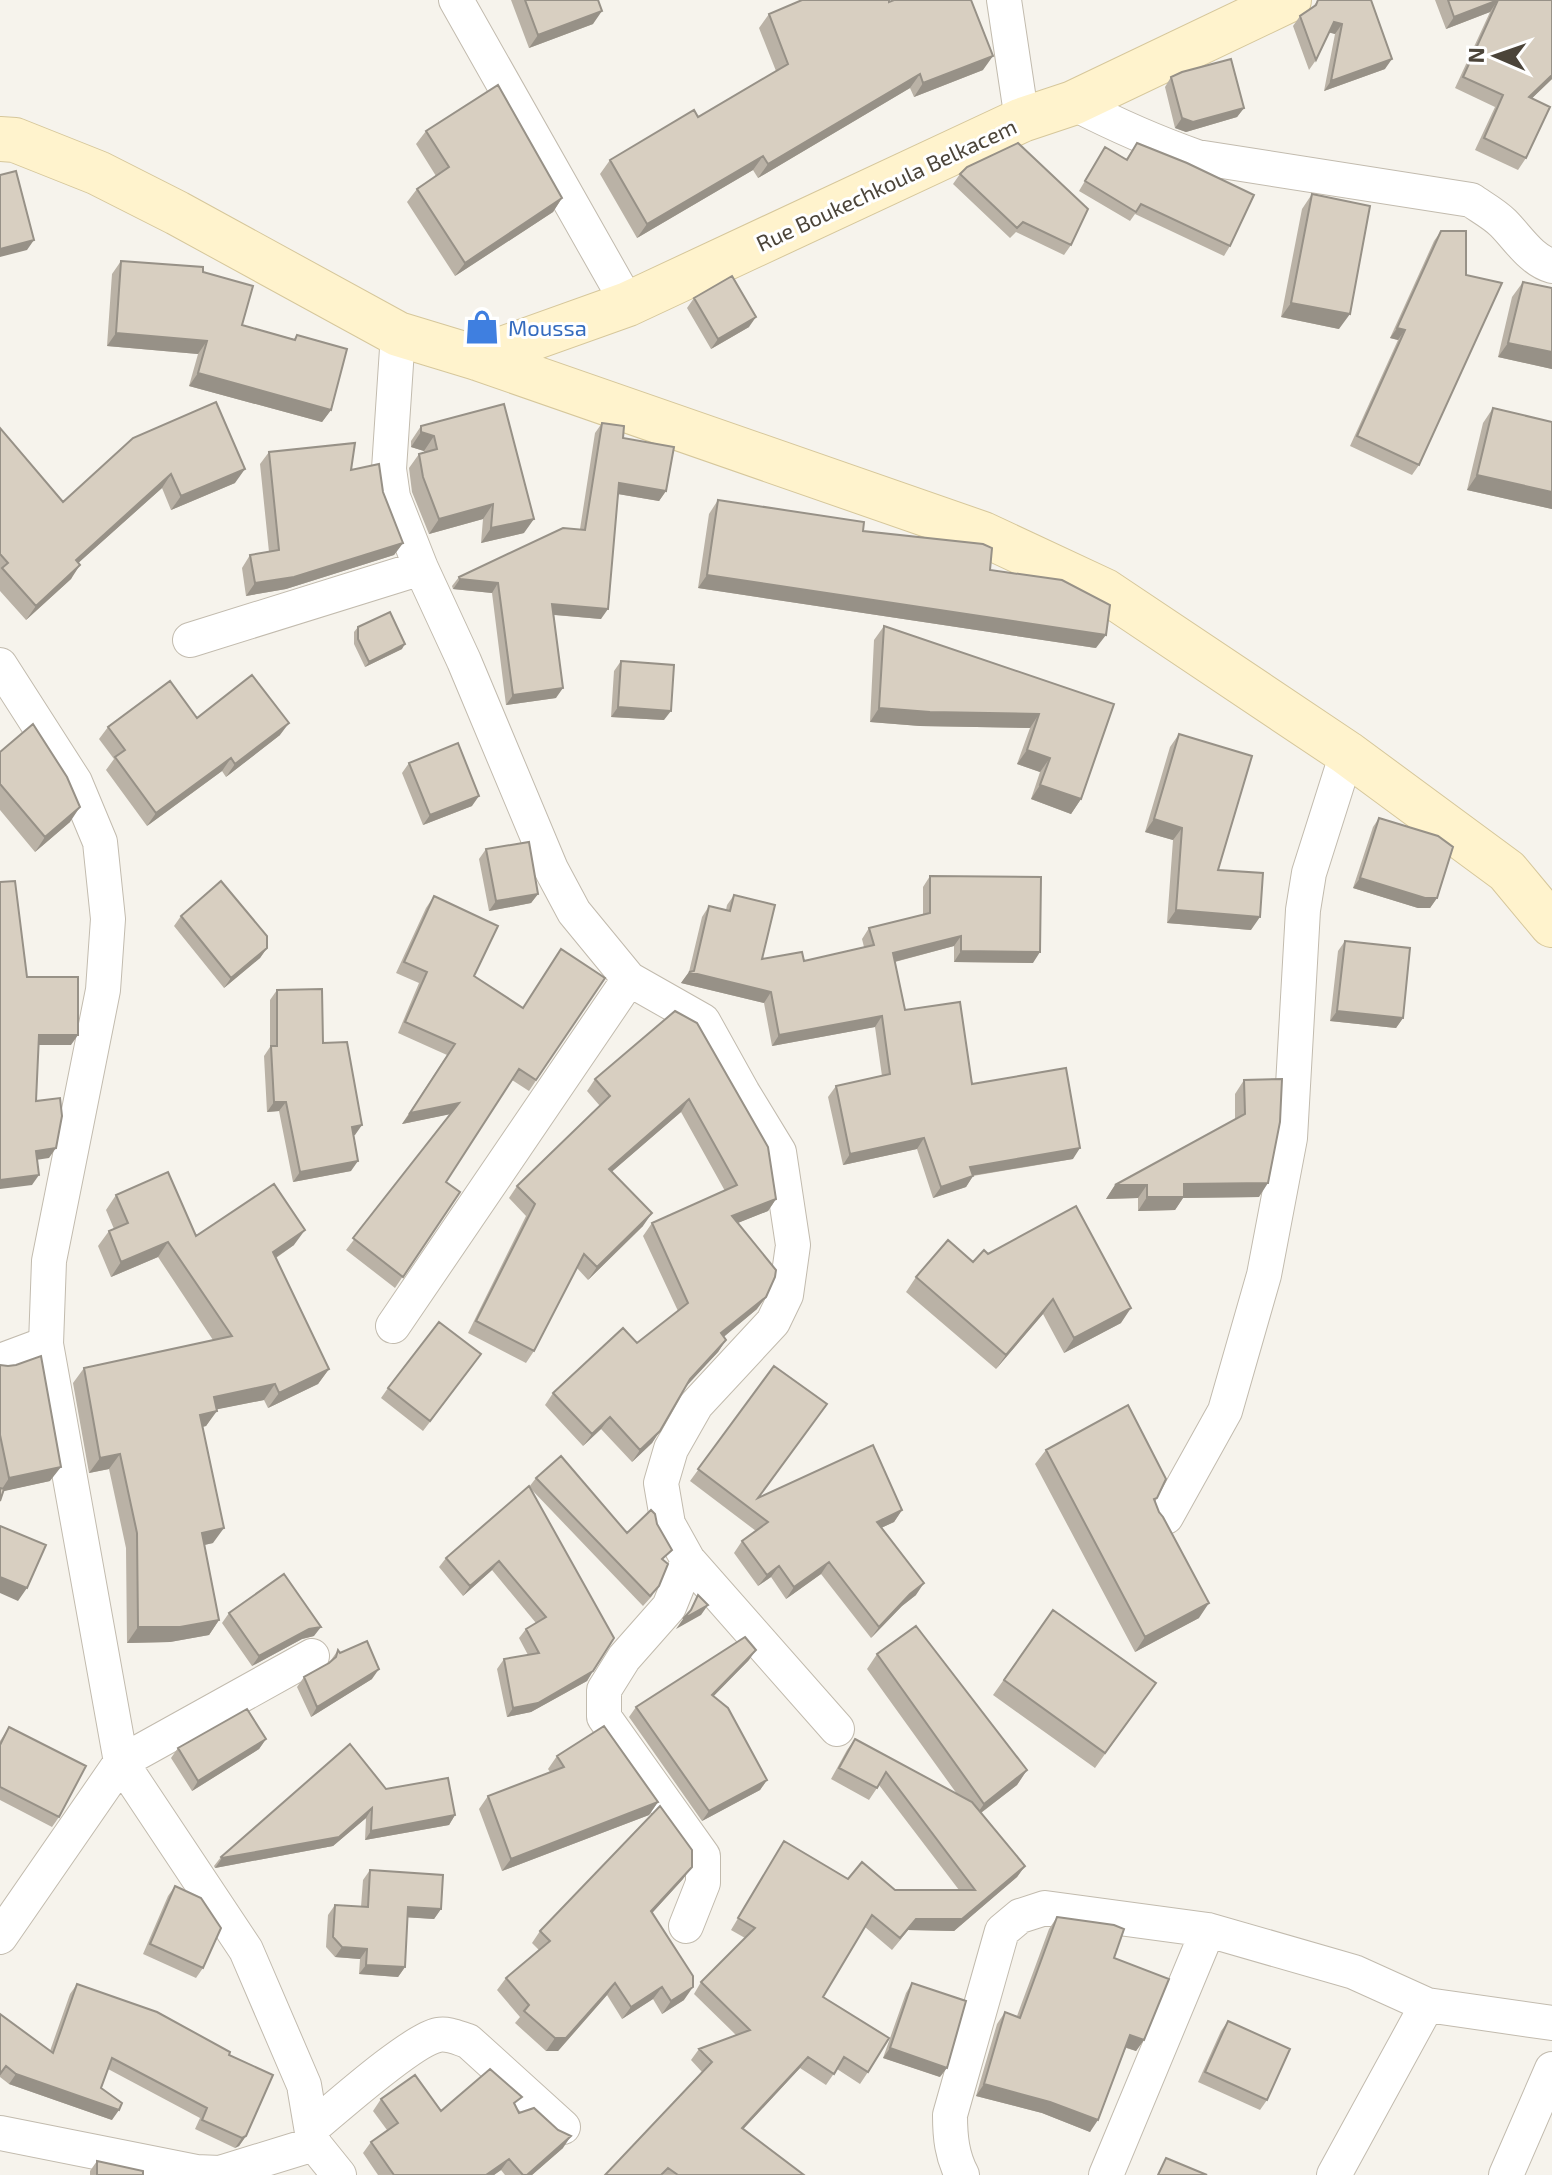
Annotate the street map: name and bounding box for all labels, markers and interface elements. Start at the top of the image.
north arrow [1456,16,1536,96]
text: N [1462,47,1488,64]
street label: Rue Boukechkoula Belkacem [752,112,1020,256]
shop icon: Moussa [463,308,501,346]
place label: Moussa [508,314,587,340]

